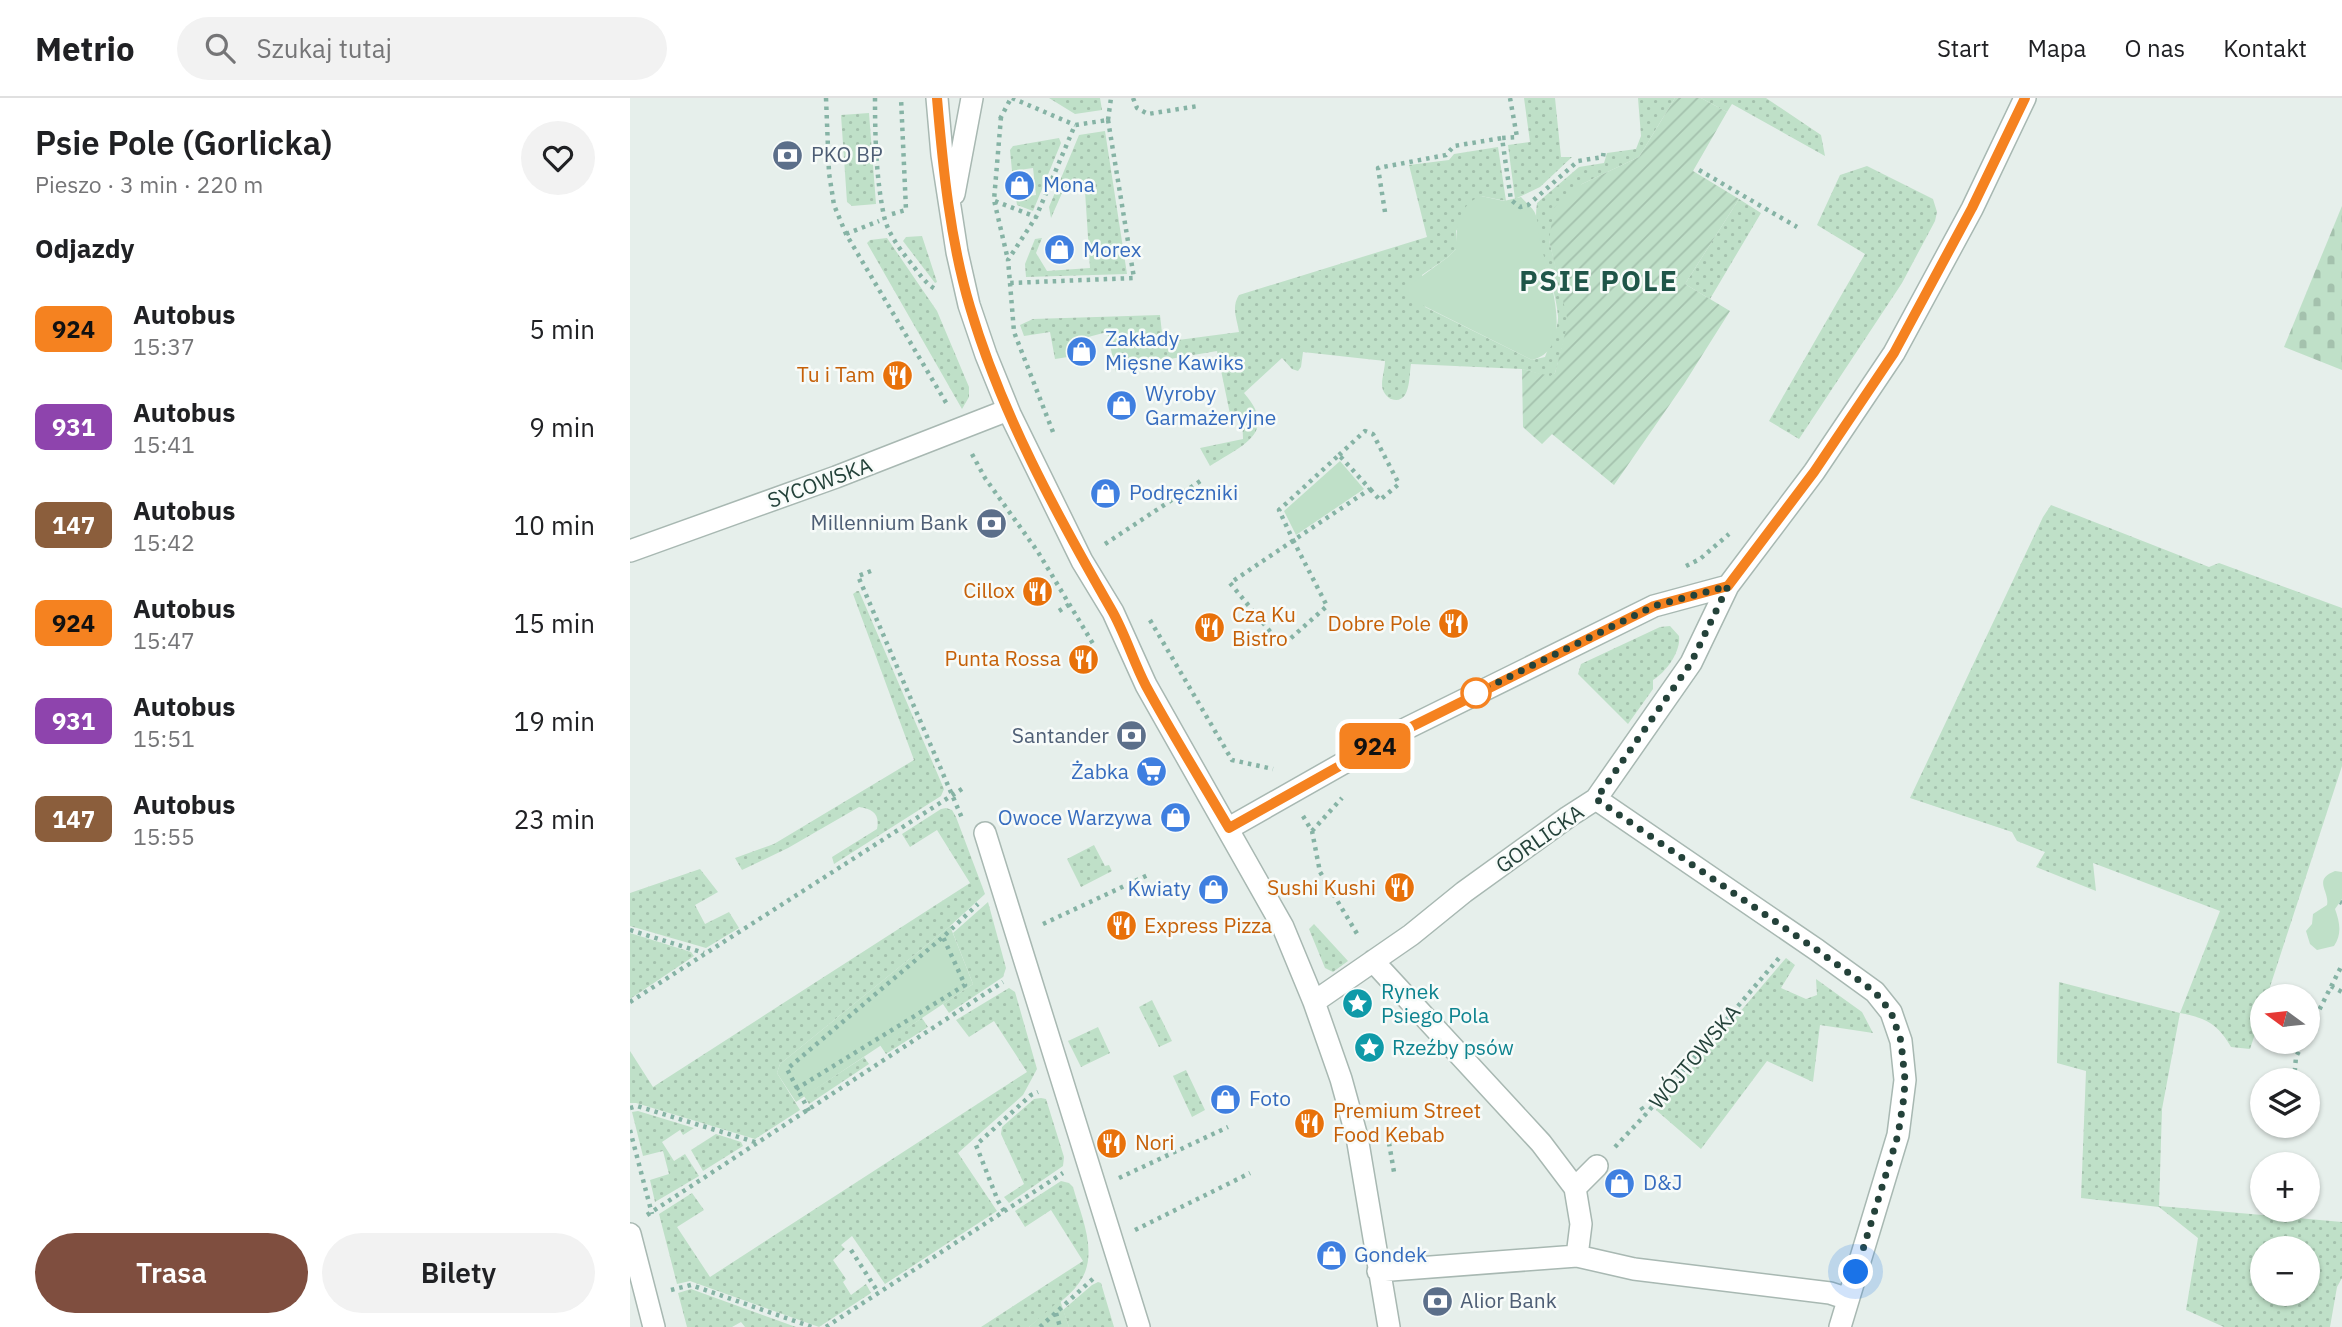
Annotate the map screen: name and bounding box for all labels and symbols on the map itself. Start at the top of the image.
bank icon: PKO BP [771,138,805,172]
place label: PKO BP [811,140,883,168]
shop icon: Mona [1003,168,1037,202]
place label: Mona [1043,170,1095,198]
shop icon: Morex [1043,233,1077,267]
place label: Morex [1083,235,1142,263]
district label: PSIE POLE [1519,262,1679,299]
place label: Zakłady Mięsne Kawiks [1105,324,1244,376]
shop icon: Zakłady Mięsne Kawiks [1065,334,1099,368]
restaurant icon: Tu i Tam [881,358,915,392]
place label: Tu i Tam [797,360,875,388]
place label: Wyroby Garmażeryjne [1145,379,1276,431]
shop icon: Wyroby Garmażeryjne [1105,389,1139,423]
street label: SYCOWSKA [764,450,876,514]
shop icon: Podręczniki [1089,476,1123,510]
place label: Podręczniki [1129,478,1238,506]
bank icon: Millennium Bank [974,506,1008,540]
place label: Millennium Bank [811,508,968,536]
restaurant icon: Cillox [1021,574,1055,608]
place label: Cillox [963,576,1015,604]
place label: Cza Ku Bistro [1232,600,1296,652]
restaurant icon: Dobre Pole [1437,607,1471,641]
place label: Dobre Pole [1328,609,1431,637]
restaurant icon: Cza Ku Bistro [1192,610,1226,644]
restaurant icon: Punta Rossa [1067,642,1101,676]
place label: Punta Rossa [944,644,1061,672]
unlabelled marker [1461,678,1491,708]
bank icon: Santander [1115,719,1149,753]
place label: Santander [1012,721,1109,749]
line badge: 924 [1335,723,1415,769]
supermarket icon: Żabka [1135,755,1169,789]
place label: Żabka [1071,757,1129,785]
street label: GORLICKA [1490,798,1589,879]
shop icon: Owoce Warzywa [1158,801,1192,835]
place label: Owoce Warzywa [998,803,1152,831]
restaurant icon: Sushi Kushi [1382,871,1416,905]
shop icon: Kwiaty [1197,872,1231,906]
place label: Sushi Kushi [1267,873,1376,901]
place label: Kwiaty [1127,874,1192,902]
restaurant icon: Express Pizza [1104,909,1138,943]
place label: Express Pizza [1144,911,1272,939]
place label: Rynek Psiego Pola [1381,977,1489,1029]
north arrow [2250,984,2320,1054]
place icon: Rynek Psiego Pola [1341,987,1375,1021]
street label: WÓJTOWSKA [1642,998,1746,1114]
place icon: Rzeźby psów [1352,1031,1386,1065]
place label: Rzeźby psów [1392,1033,1514,1061]
shop icon: Foto [1209,1082,1243,1116]
place label: Foto [1249,1084,1291,1112]
place label: Premium Street Food Kebab [1333,1096,1481,1148]
restaurant icon: Premium Street Food Kebab [1293,1106,1327,1140]
restaurant icon: Nori [1095,1126,1129,1160]
place label: Nori [1135,1128,1175,1156]
shop icon: D&J [1603,1166,1637,1200]
place label: D&J [1643,1168,1682,1196]
shop icon: Gondek [1314,1238,1348,1272]
place label: Gondek [1354,1240,1427,1268]
your location [1838,1254,1873,1289]
bank icon: Alior Bank [1420,1284,1454,1318]
place label: Alior Bank [1460,1286,1557,1314]

